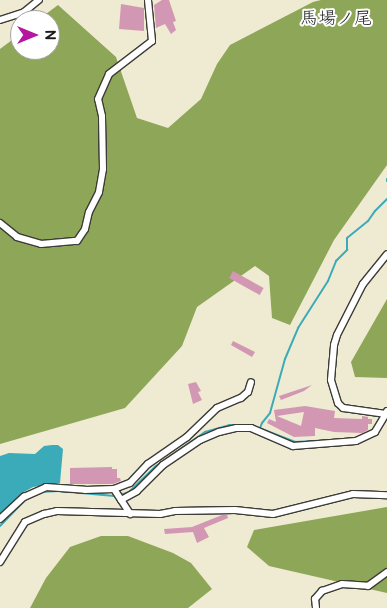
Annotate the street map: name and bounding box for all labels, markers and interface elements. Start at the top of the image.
district label: 馬場ノ尾 [300,8,372,30]
north arrow [10,10,60,60]
text: N [41,30,58,40]

